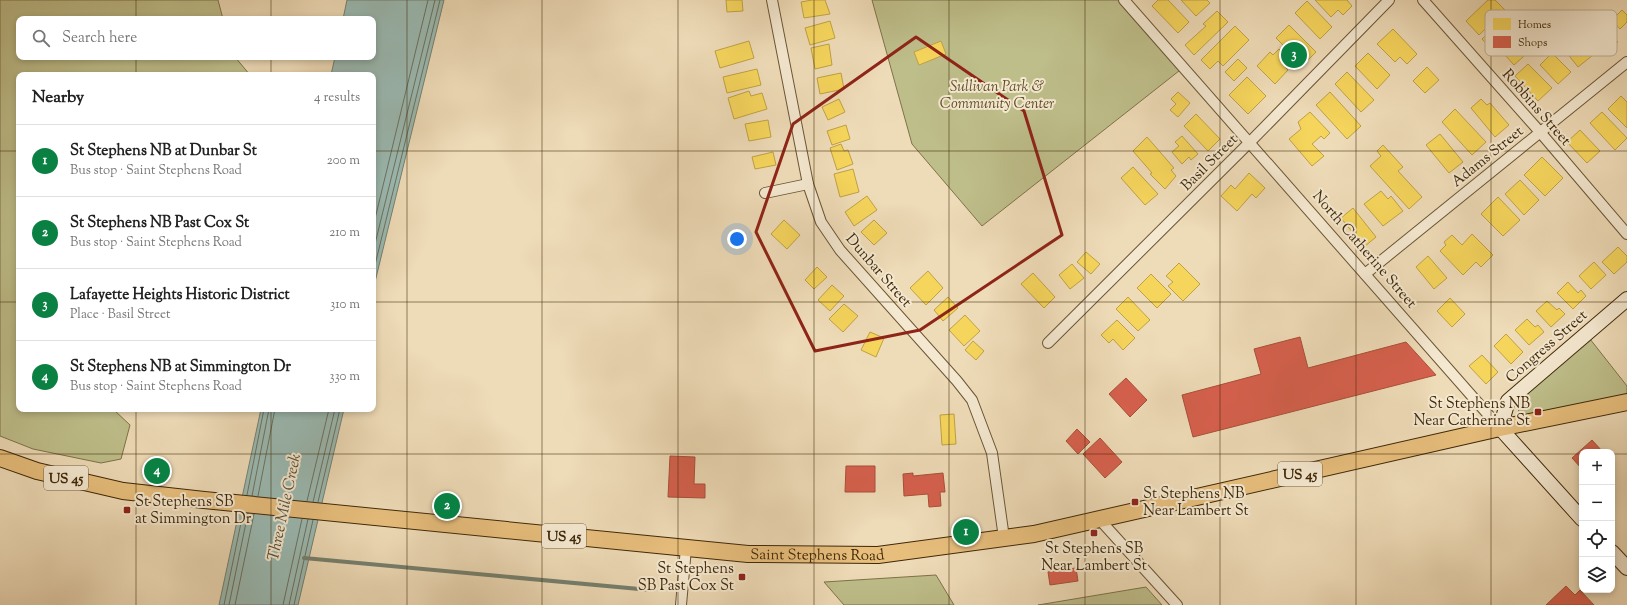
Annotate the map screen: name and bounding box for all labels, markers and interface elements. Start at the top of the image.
legend [1485,10,1617,56]
search box [16,16,376,60]
text: Homes [1518,17,1551,33]
icon: search [30,27,52,49]
text: Search here [62,28,137,49]
text: Shops [1518,35,1547,51]
pin: 3 [1281,40,1307,70]
street label: Robbins Street [1497,65,1575,151]
park label: Sullivan Park & Community Center [940,77,1055,115]
text: Nearby [32,86,84,110]
text: 4 results [314,89,360,107]
street label: Adams Street [1448,122,1528,193]
street label: Basil Street [1177,130,1243,196]
text: St Stephens NB at Dunbar St [70,141,257,162]
text: 1 [43,152,47,170]
text: 200 m [327,152,360,170]
text: Bus stop · Saint Stephens Road [70,162,242,180]
street label: North Catherine Street [1307,187,1421,313]
text: St Stephens NB Past Cox St [70,213,249,234]
text: 2 [42,224,48,242]
text: 210 m [329,224,360,242]
your location [727,229,747,249]
street label: Dunbar Street [840,229,916,312]
text: Bus stop · Saint Stephens Road [70,234,242,252]
text: Lafayette Heights Historic District [70,285,290,306]
text: 3 [42,296,48,314]
text: 310 m [330,296,360,314]
text: Place · Basil Street [70,306,170,324]
street label: Congress Street [1502,306,1592,389]
text: St Stephens NB at Simmington Dr [70,357,291,378]
text: 4 [42,368,48,386]
text: 330 m [329,368,360,386]
text: Bus stop · Saint Stephens Road [70,378,242,396]
place label: St Stephens NB Near Catherine St [1413,394,1531,432]
marker: St Stephens NB Near Catherine St [1533,407,1543,417]
map controls [1579,449,1615,593]
button: + [1579,449,1615,485]
water label: Three Mile Creek [263,452,308,563]
pin: 4 [144,456,170,486]
road number: US 45 [1278,462,1322,486]
road number: US 45 [44,466,88,490]
place label: St Stephens NB Near Lambert St [1143,484,1249,522]
button: − [1579,485,1615,521]
pin: 2 [434,491,460,521]
place label: St Stephens SB at Simmington Dr [135,492,252,530]
marker: St Stephens NB Near Lambert St [1130,497,1140,507]
marker: St Stephens SB at Simmington Dr [122,505,132,515]
pin: 1 [953,517,979,547]
button: locate [1579,521,1615,557]
road number: US 45 [542,524,586,548]
marker: St Stephens SB Near Lambert St [1089,528,1099,538]
place label: St Stephens SB Near Lambert St [1041,539,1147,577]
street label: Saint Stephens Road [750,545,886,567]
button: layers [1579,557,1615,593]
place label: St Stephens SB Past Cox St [638,559,734,597]
marker: St Stephens SB Past Cox St [737,572,747,582]

